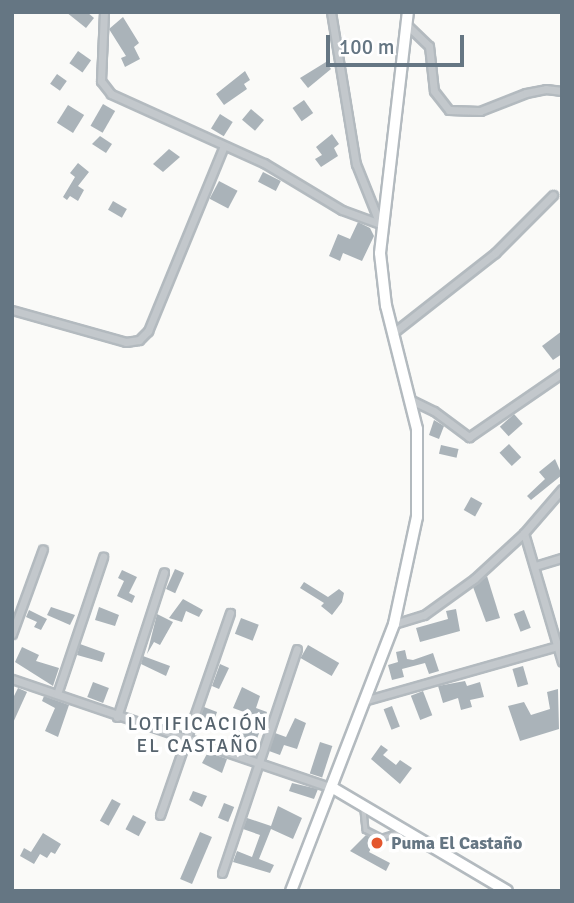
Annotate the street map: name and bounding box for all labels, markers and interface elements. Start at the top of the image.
scale bar [329,21,467,65]
text: 100 m [339,34,394,60]
district label: LOTIFICACIÓN EL CASTAÑO [129,714,267,758]
place label: Puma El Castaño [391,832,522,854]
marker: Puma El Castaño [369,835,385,851]

